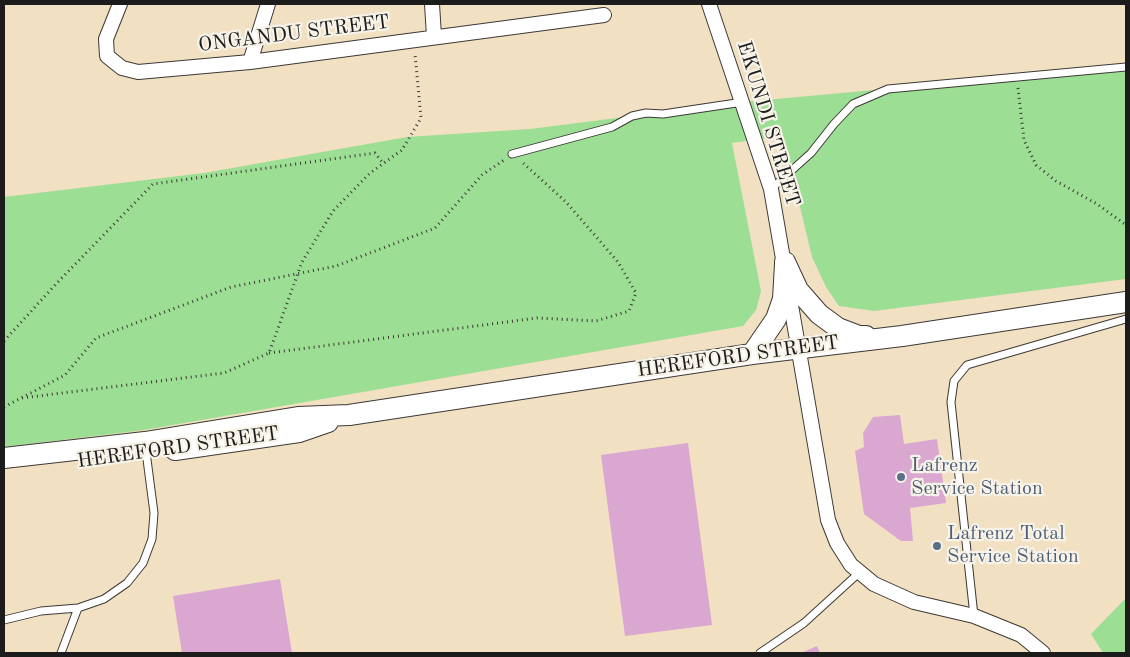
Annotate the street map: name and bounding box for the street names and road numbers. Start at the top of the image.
street label: ONGANDU STREET [197,10,391,58]
street label: EKUNDI STREET [731,38,805,210]
street label: HEREFORD STREET [636,331,840,383]
street label: HEREFORD STREET [76,422,280,474]

